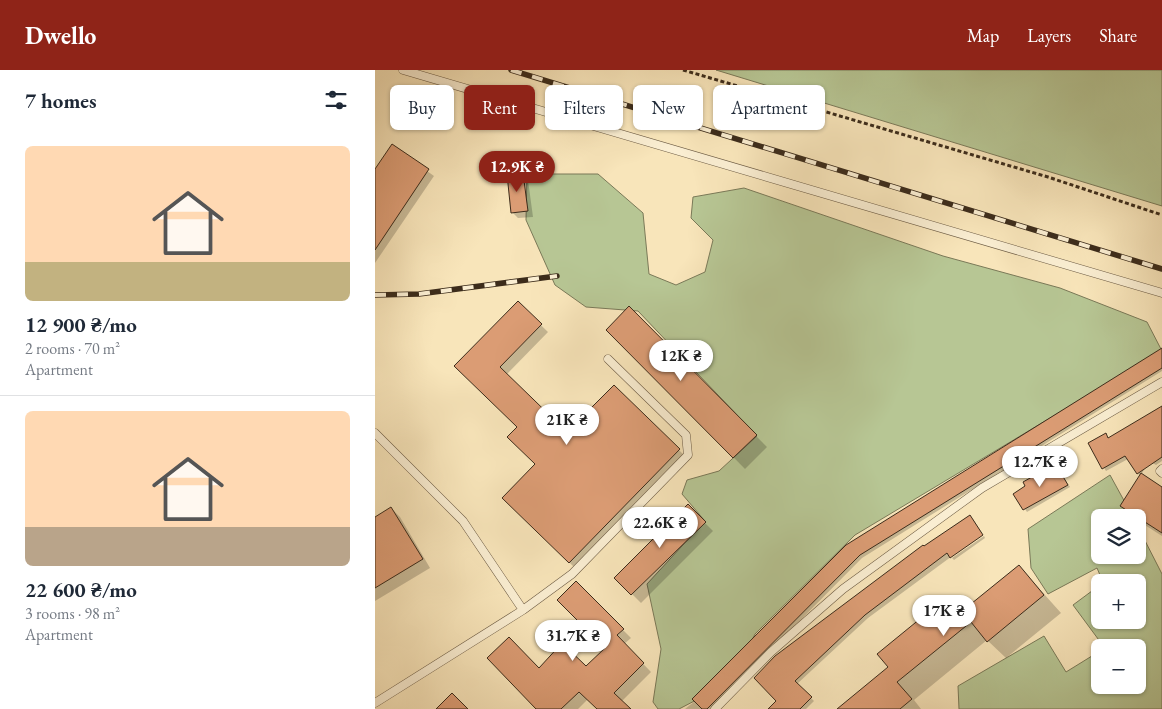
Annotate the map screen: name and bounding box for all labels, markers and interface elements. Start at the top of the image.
text: Dwello [25,20,96,51]
text: Map [967,24,999,47]
text: Layers [1027,24,1071,47]
text: Share [1099,24,1137,47]
chip: Buy [390,85,454,130]
chip: Rent [464,85,535,130]
chip: Filters [545,85,623,130]
chip: New [633,85,703,130]
chip: Apartment [713,85,825,130]
icon: filters [322,86,350,114]
text: 7 homes [25,87,97,114]
pin: 12.9K ₴ [471,150,563,193]
text: 12.9K ₴ [490,156,544,177]
icon: home [143,178,233,268]
text: 12 900 ₴/mo [25,311,137,338]
text: 2 rooms · 70 m² [25,338,120,359]
pin: 12K ₴ [646,340,716,382]
text: 12K ₴ [660,345,702,366]
text: Apartment [25,359,93,380]
pin: 21K ₴ [532,404,602,446]
text: 21K ₴ [546,409,588,430]
icon: home [143,444,233,534]
pin: 12.7K ₴ [994,446,1086,488]
text: 12.7K ₴ [1013,451,1067,472]
pin: 22.6K ₴ [614,506,706,549]
map controls [1091,509,1146,694]
button: layers [1091,509,1146,564]
text: 22.6K ₴ [633,512,687,533]
button: + [1091,574,1146,629]
text: 22 600 ₴/mo [25,576,137,603]
pin: 17K ₴ [909,594,979,637]
text: 17K ₴ [923,600,965,621]
text: 3 rooms · 98 m² [25,603,120,624]
pin: 31.7K ₴ [527,620,619,662]
text: Apartment [25,624,93,645]
text: 31.7K ₴ [546,625,600,646]
button: − [1091,639,1146,694]

